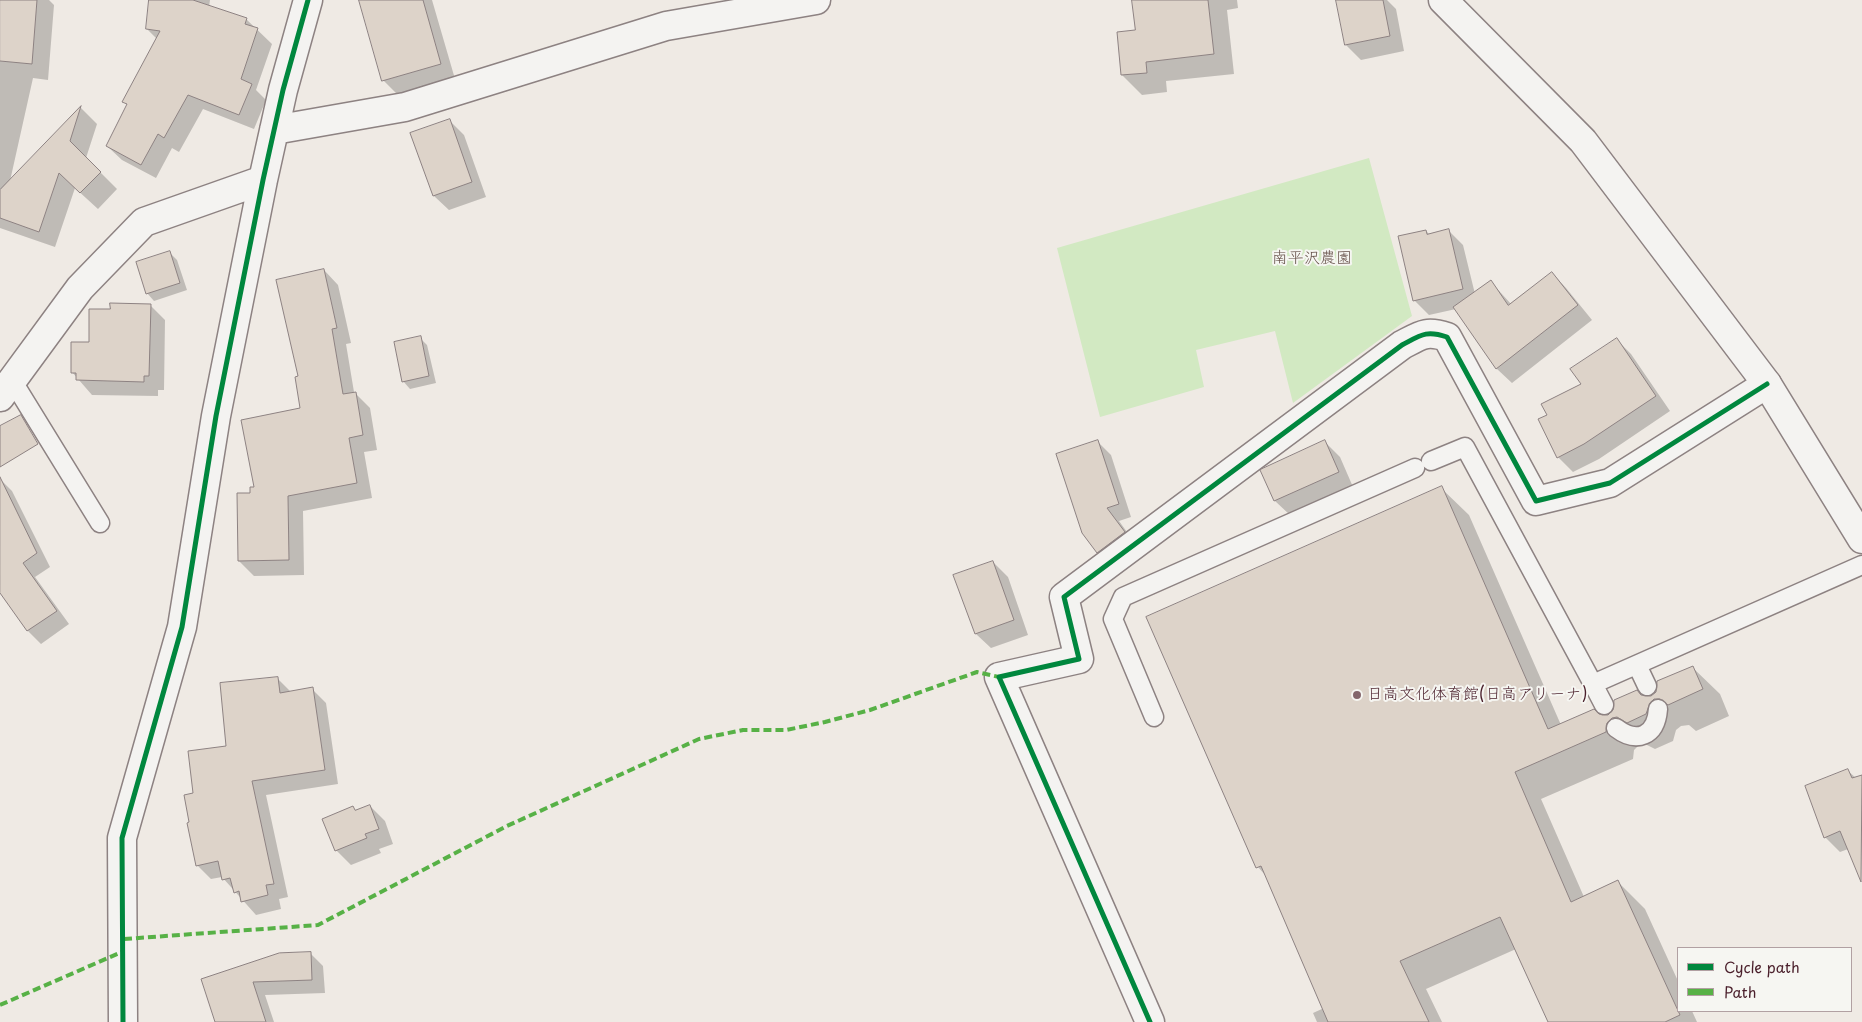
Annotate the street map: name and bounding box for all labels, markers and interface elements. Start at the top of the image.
park label: 南平沢農園 [1272,249,1352,269]
place label: 日高文化体育館(日高アリーナ) [1367,685,1588,705]
marker: 日高文化体育館(日高アリーナ) [1351,689,1363,701]
legend [1677,947,1852,1012]
text: Cycle path [1724,955,1800,978]
text: Path [1724,980,1756,1003]

